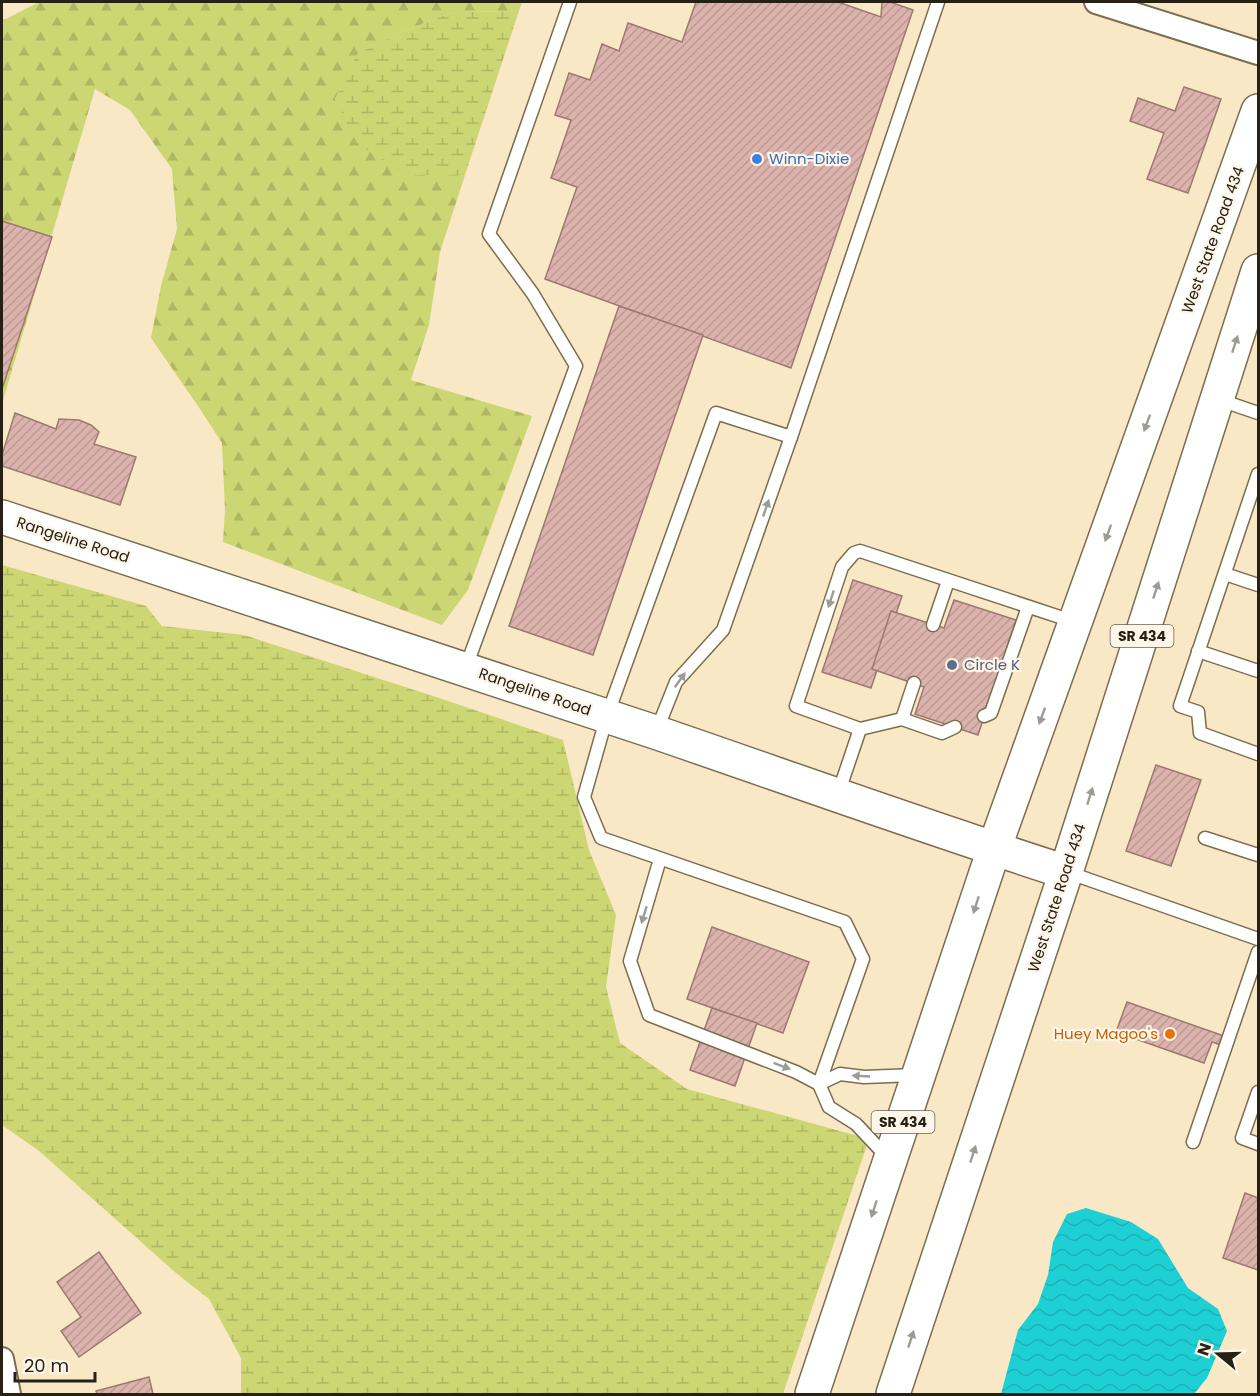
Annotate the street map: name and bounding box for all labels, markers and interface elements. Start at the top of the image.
place label: Winn-Dixie [769,148,849,169]
marker: Winn-Dixie [750,152,764,166]
street label: West State Road 434 [1176,163,1249,316]
one-way arrow [1231,335,1240,353]
one-way arrow [1142,414,1152,432]
one-way arrow [761,499,771,517]
street label: Rangeline Road [14,511,132,568]
one-way arrow [1102,524,1112,542]
one-way arrow [1152,581,1161,599]
one-way arrow [826,590,836,608]
road number: SR 434 [1110,625,1174,647]
place label: Circle K [964,654,1020,675]
marker: Circle K [945,658,959,672]
street label: Rangeline Road [476,662,594,721]
one-way arrow [674,672,686,688]
one-way arrow [1037,707,1047,725]
one-way arrow [1086,787,1096,805]
street label: West State Road 434 [1023,821,1090,975]
one-way arrow [971,896,980,914]
one-way arrow [639,906,648,924]
place label: Huey Magoo's [1054,1023,1158,1044]
marker: Huey Magoo's [1163,1027,1177,1041]
one-way arrow [774,1062,792,1072]
one-way arrow [851,1071,870,1080]
road number: SR 434 [872,1111,934,1133]
one-way arrow [968,1145,978,1163]
one-way arrow [869,1200,879,1218]
north arrow [1188,1324,1248,1384]
one-way arrow [907,1330,916,1348]
text: N [1191,1340,1217,1359]
scale bar [15,1345,94,1383]
text: 20 m [24,1353,69,1378]

